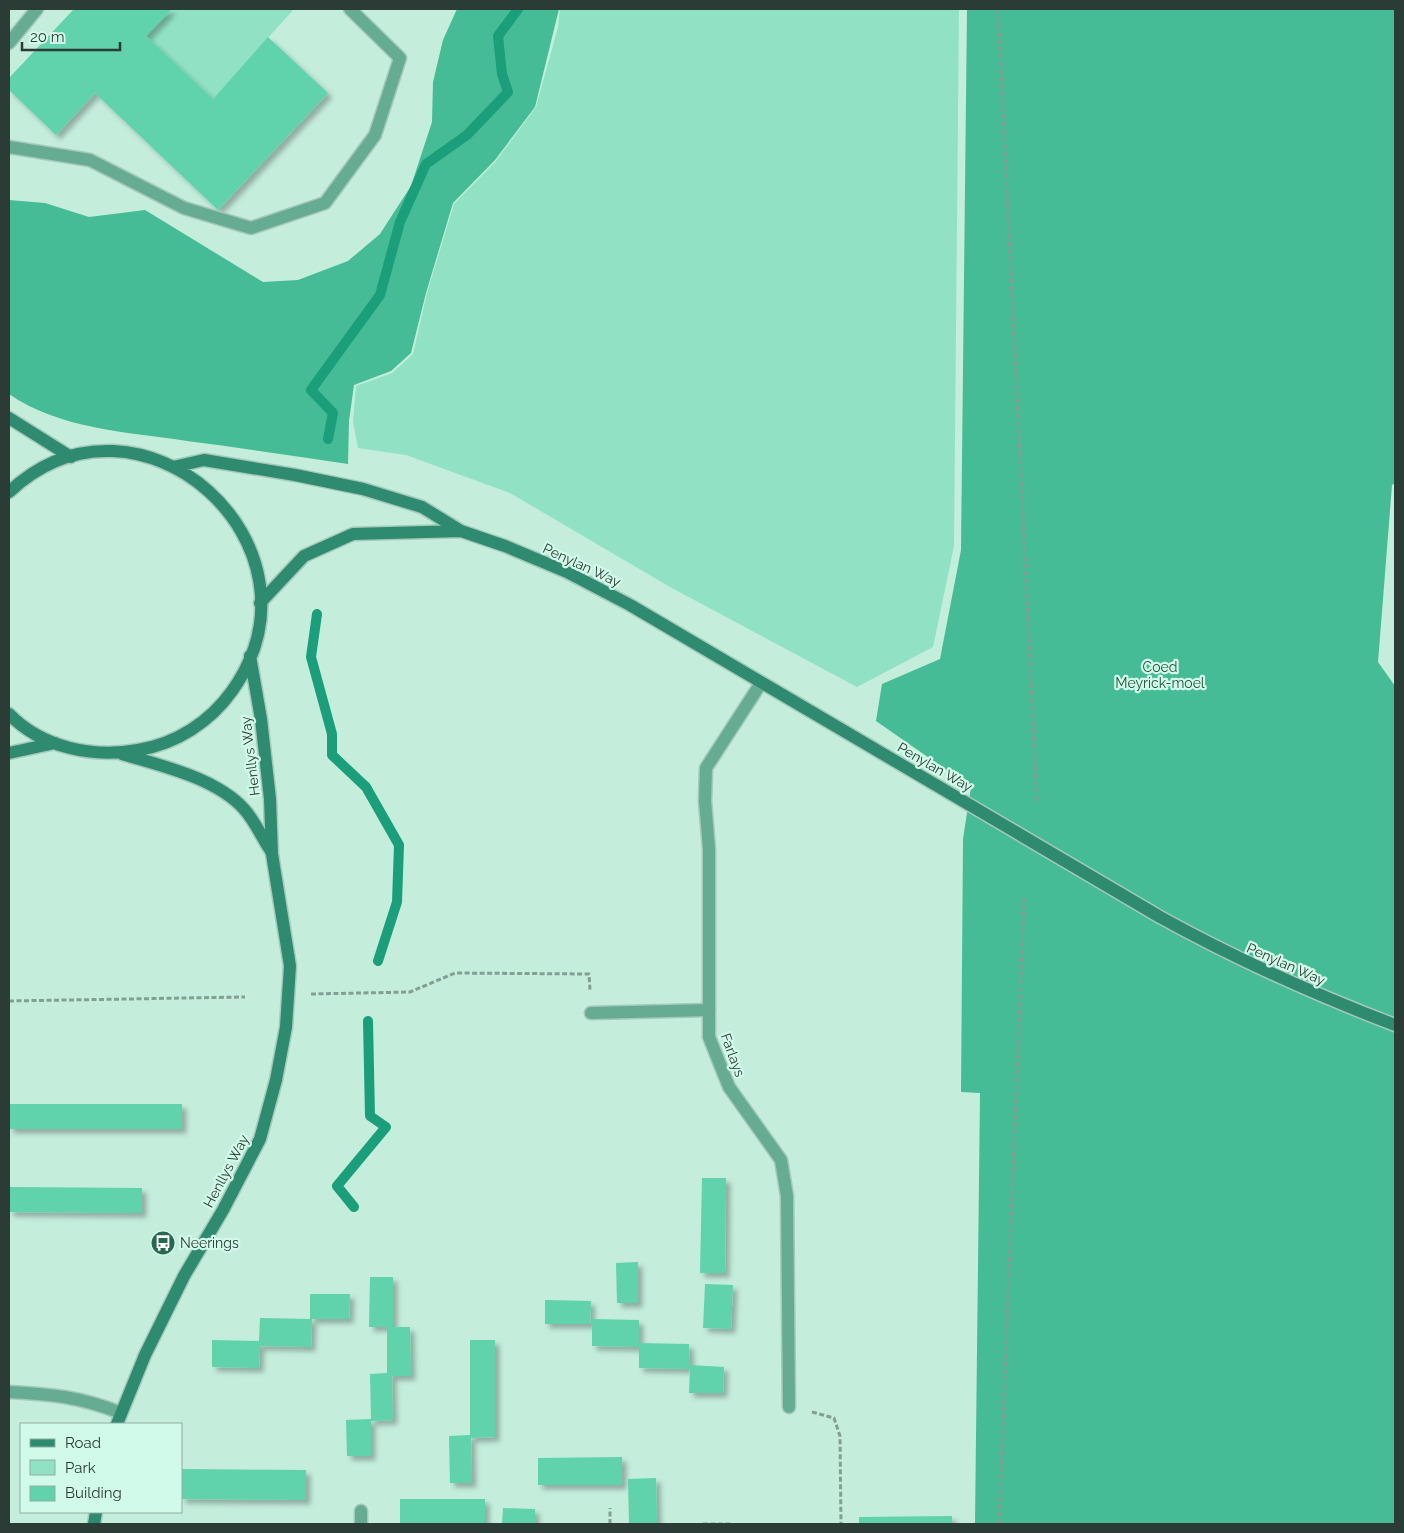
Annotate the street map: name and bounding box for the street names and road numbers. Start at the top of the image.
street label: Penylan Way [541,540,624,590]
street label: Henllys Way [237,715,263,797]
street label: Penylan Way [895,739,976,795]
street label: Penylan Way [1244,940,1328,989]
street label: Farlays [718,1031,748,1079]
street label: Henllys Way [200,1132,252,1210]

